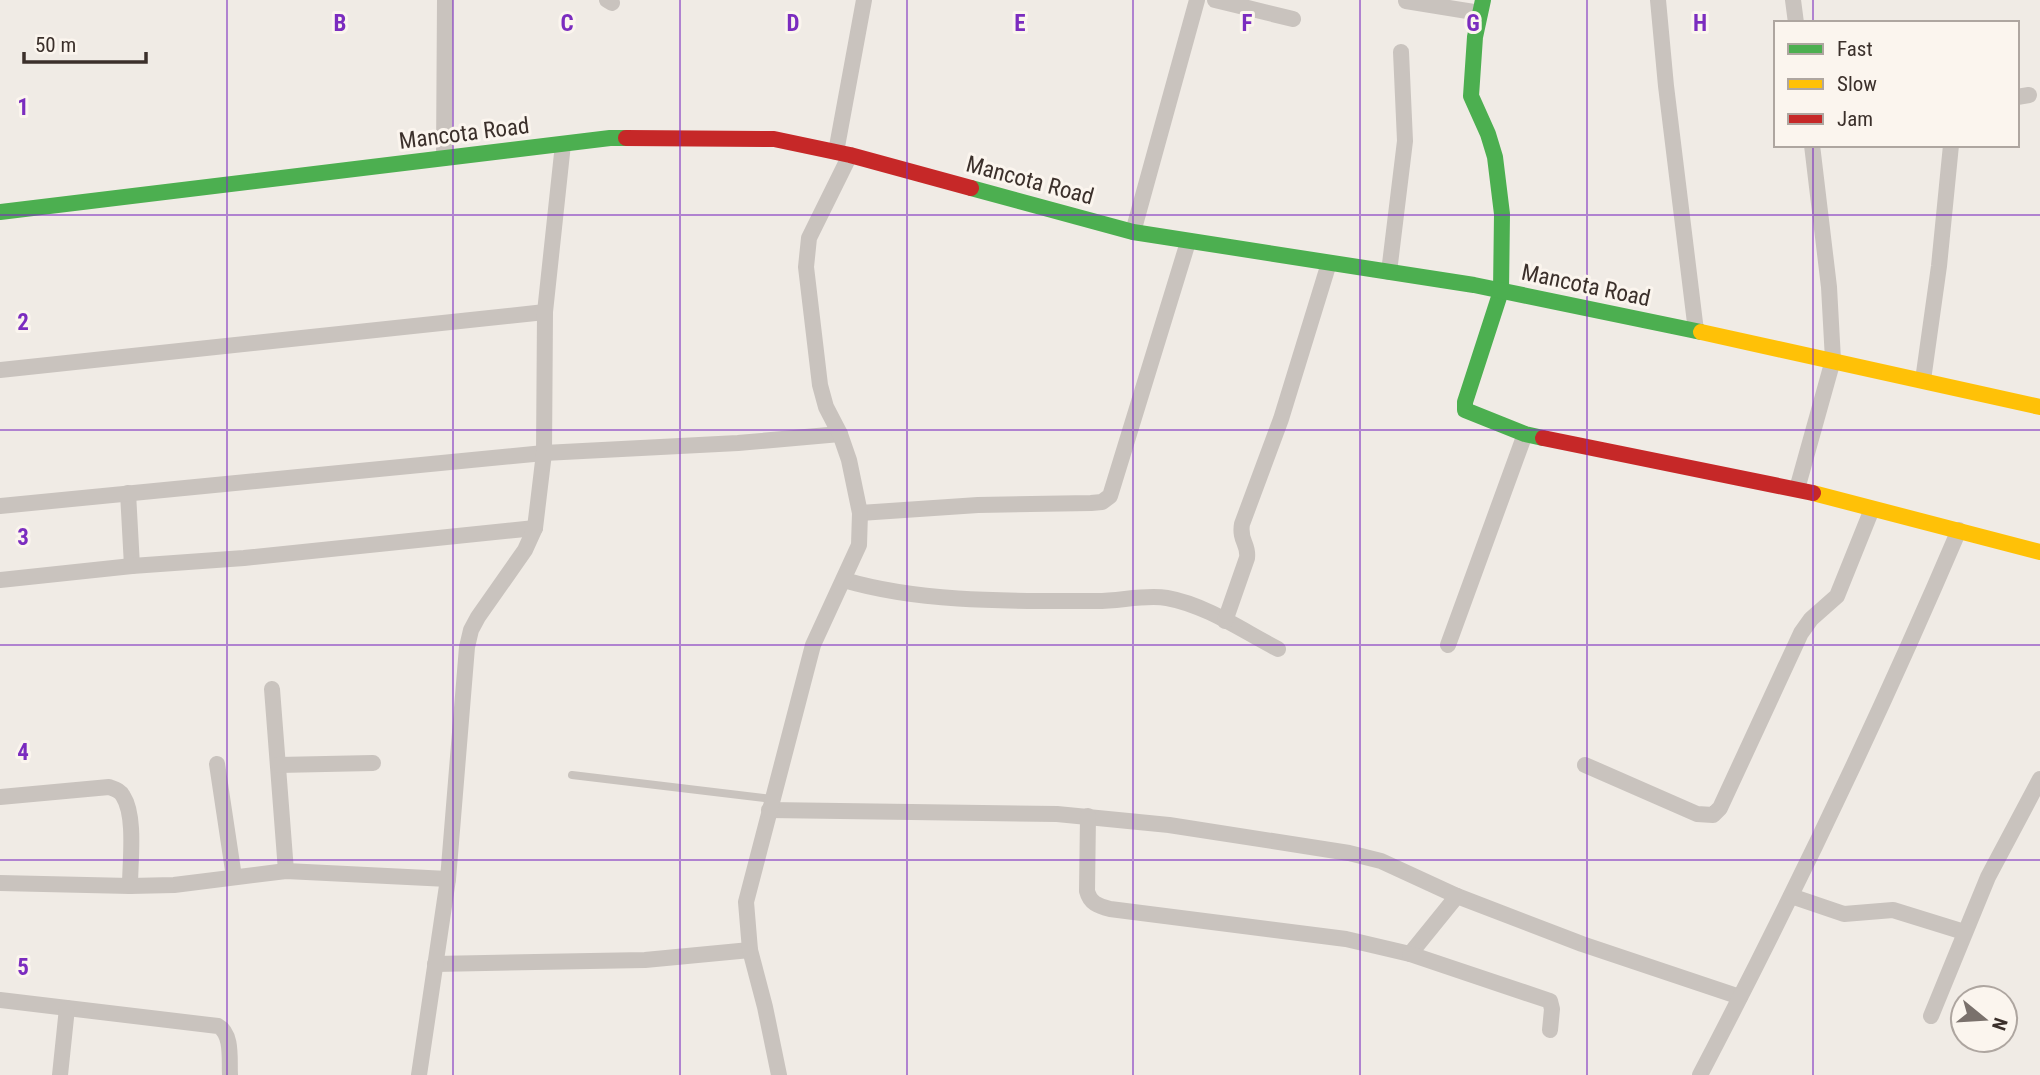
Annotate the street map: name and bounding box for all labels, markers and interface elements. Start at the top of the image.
text: B [334,10,346,37]
text: C [560,10,574,37]
text: D [787,10,800,37]
text: E [1014,10,1026,37]
text: F [1242,10,1253,37]
text: G [1466,10,1480,37]
text: H [1693,10,1707,37]
scale bar [24,21,147,65]
legend [1774,21,2019,147]
text: 50 m [35,33,76,57]
text: Fast [1837,37,1873,61]
text: Slow [1837,72,1877,96]
text: 1 [17,94,29,121]
text: Jam [1837,107,1873,131]
street label: Mancota Road [397,112,531,155]
street label: Mancota Road [963,150,1097,210]
street label: Mancota Road [1519,259,1653,312]
text: 2 [17,309,29,336]
text: 3 [17,524,29,551]
text: 4 [17,739,29,766]
text: 5 [17,954,29,981]
north arrow [1949,984,2019,1054]
text: N [1987,1015,2012,1033]

